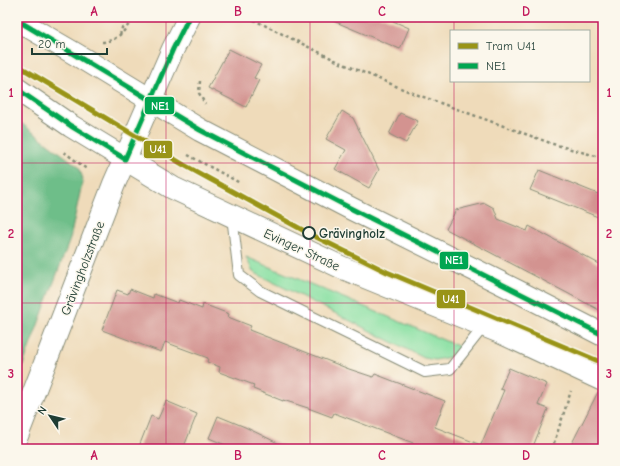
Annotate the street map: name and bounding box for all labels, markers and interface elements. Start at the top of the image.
text: A [90,4,98,19]
text: B [234,4,242,19]
text: C [378,4,386,19]
text: D [522,4,530,19]
scale bar [32,30,107,56]
legend [450,30,590,82]
text: 20 m [38,37,66,51]
text: Tram U41 [486,39,536,53]
text: NE1 [486,59,506,73]
text: 1 [8,85,14,100]
text: 1 [606,85,612,100]
line badge: NE1 [144,96,175,115]
text: NE1 [151,100,169,113]
line badge: U41 [143,140,173,159]
text: U41 [150,143,166,156]
street label: Grävingholzstraße [58,219,108,317]
street label: Evinger Straße [261,225,343,274]
text: 2 [8,226,14,241]
marker: Grävingholz [302,226,316,240]
place label: Grävingholz [319,226,385,241]
text: 2 [606,226,612,241]
line badge: NE1 [439,251,469,270]
text: NE1 [445,254,463,267]
line badge: U41 [436,289,466,309]
text: U41 [443,293,459,306]
text: 3 [8,366,14,381]
text: 3 [606,366,612,381]
north arrow [30,396,70,436]
text: N [35,404,50,417]
text: A [90,448,98,463]
text: B [234,448,242,463]
text: C [378,448,386,463]
text: D [522,448,530,463]

